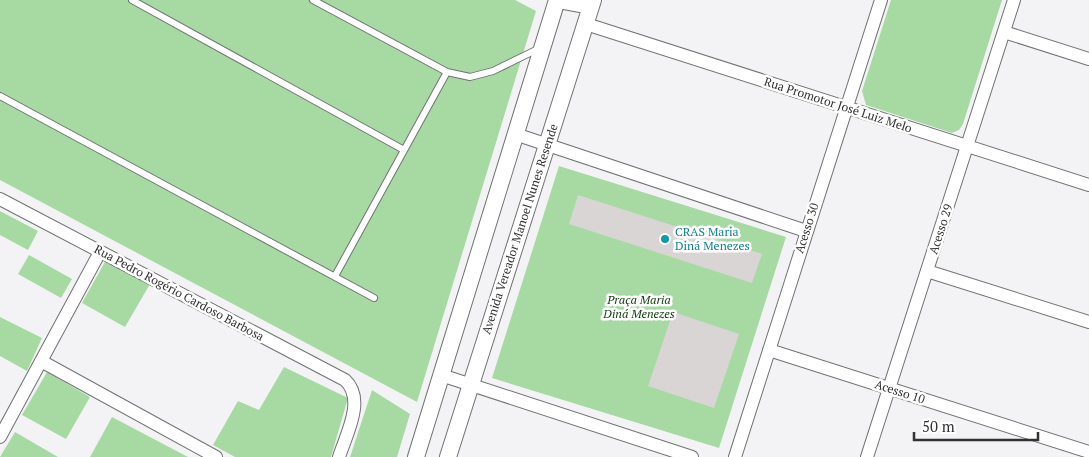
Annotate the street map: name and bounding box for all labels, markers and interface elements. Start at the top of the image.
street label: Rua Promotor José Luiz Melo [762,73,914,136]
street label: Avenida Vereador Manoel Nunes Resende [478,122,561,336]
street label: Acesso 30 [791,201,822,255]
street label: Acesso 29 [925,202,956,256]
place label: CRAS Maria Diná Menezes [675,224,750,253]
marker: CRAS Maria Diná Menezes [659,233,671,245]
street label: Rua Pedro Rogério Cardoso Barbosa [92,241,267,344]
park label: Praça Maria Diná Menezes [602,292,675,321]
street label: Acesso 10 [873,376,927,407]
scale bar [914,410,1038,442]
text: 50 m [922,416,955,436]

